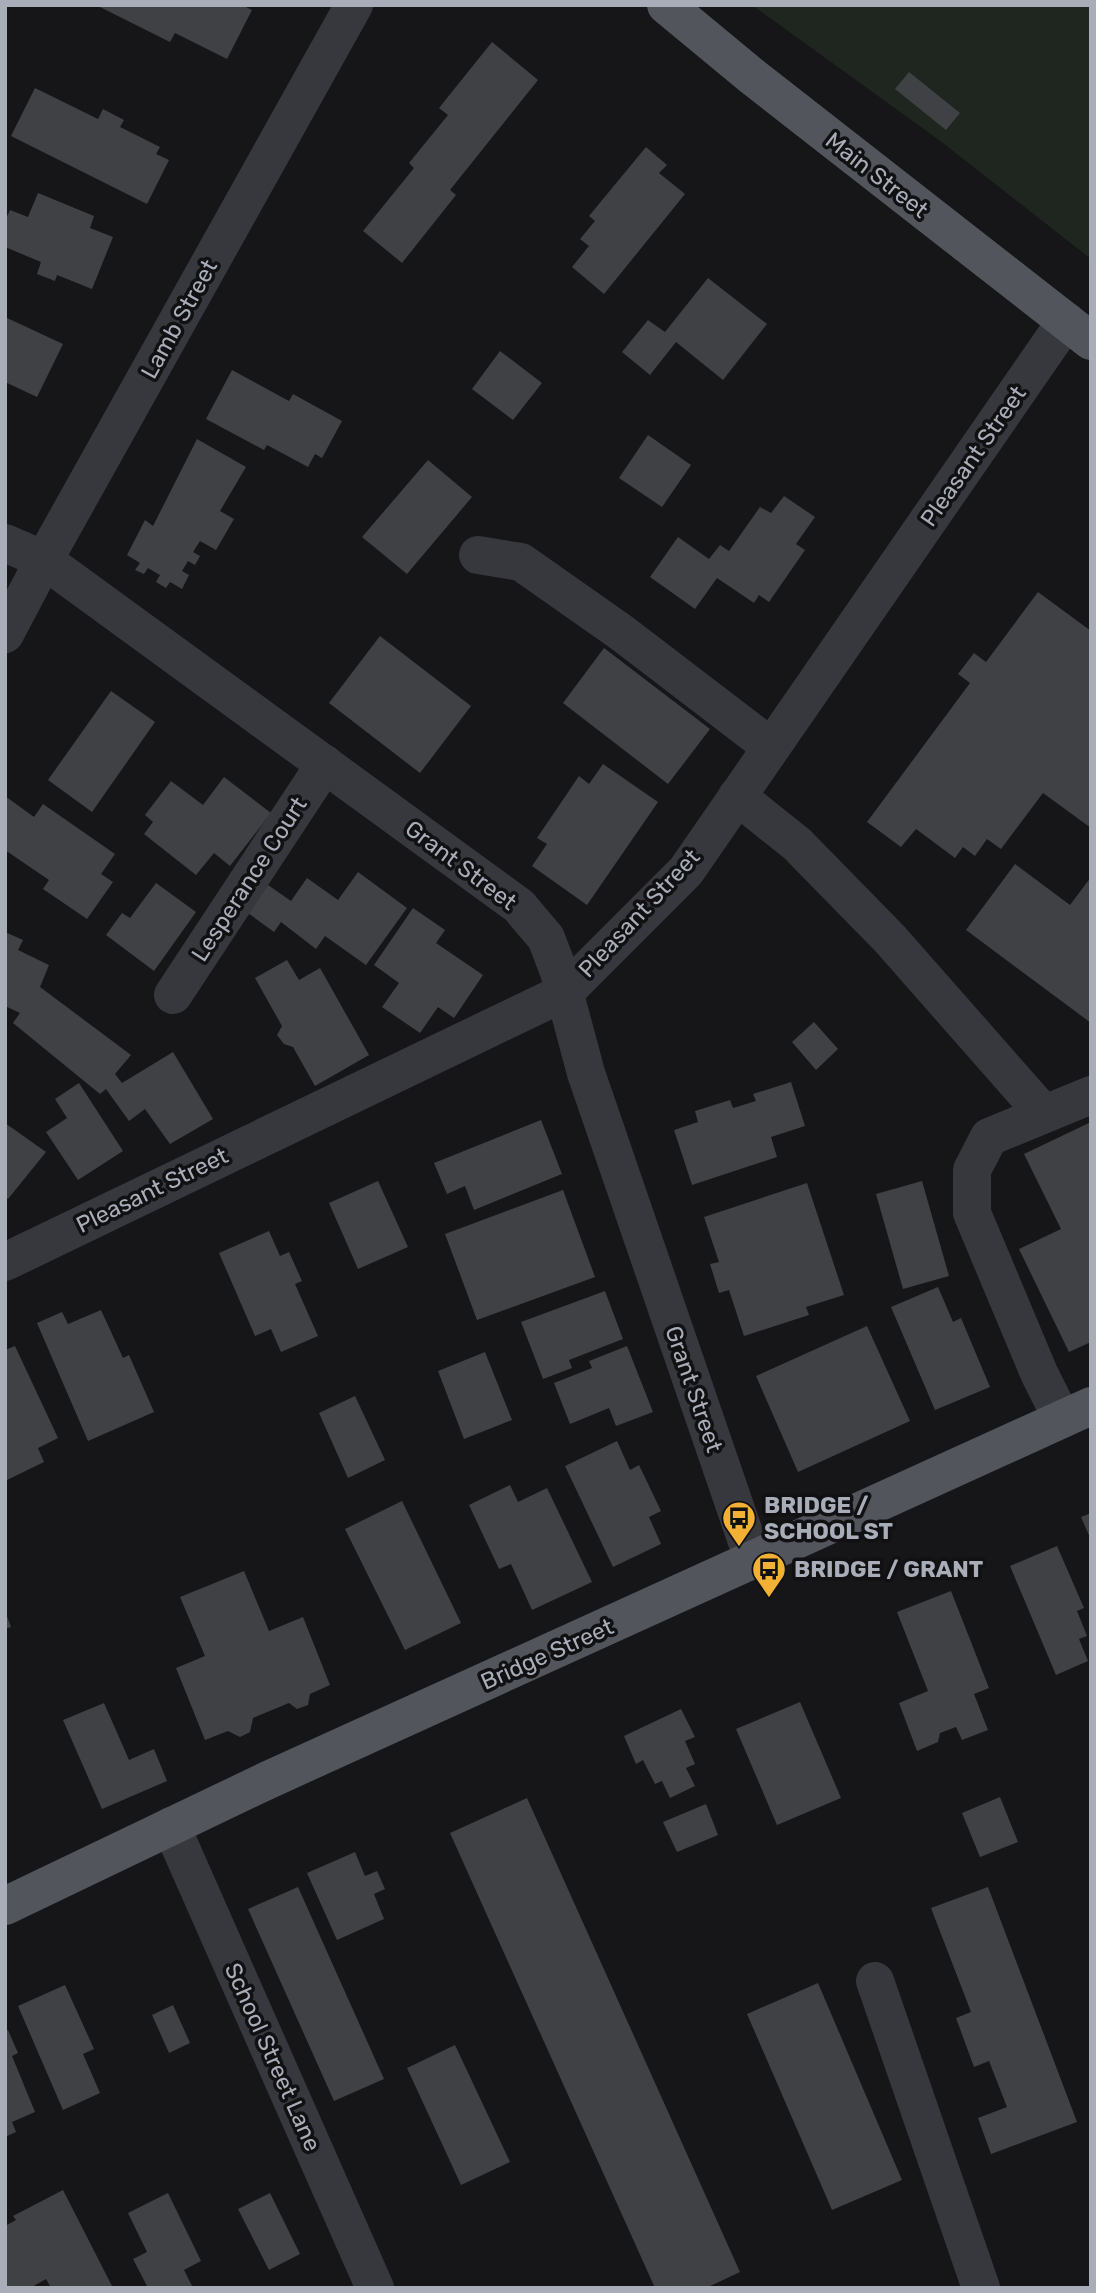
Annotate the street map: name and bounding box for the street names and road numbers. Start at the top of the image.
street label: Main Street [820,126,934,224]
street label: Lamb Street [135,255,223,383]
street label: Pleasant Street [914,380,1032,532]
street label: Lesperance Court [185,792,313,966]
street label: Grant Street [400,814,522,916]
street label: Pleasant Street [572,843,706,983]
street label: Pleasant Street [72,1141,232,1239]
street label: Grant Street [659,1322,729,1456]
street label: Bridge Street [476,1612,618,1696]
street label: School Street Lane [219,1958,327,2156]

